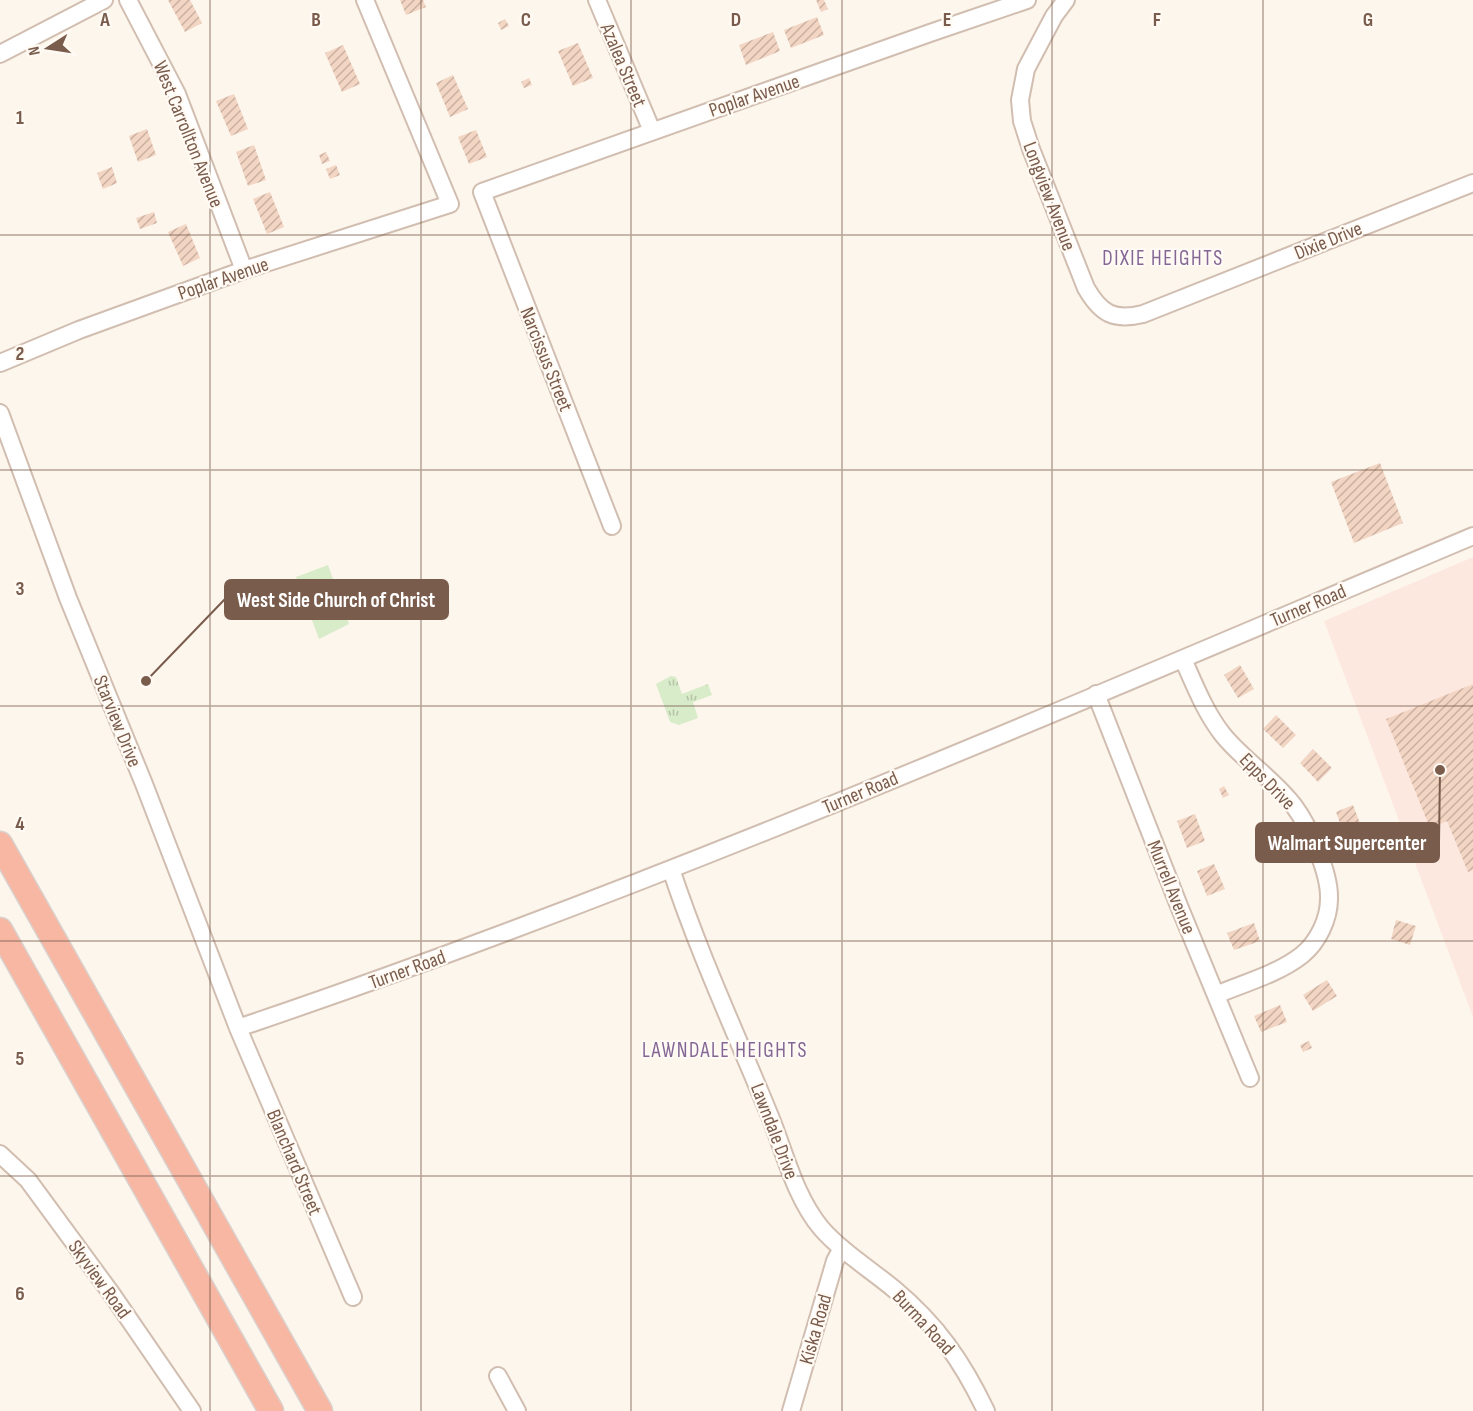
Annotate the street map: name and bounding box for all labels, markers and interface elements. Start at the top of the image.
text: A [99,8,110,32]
text: B [311,8,321,32]
text: C [521,8,531,32]
text: D [731,8,741,32]
text: E [943,8,951,32]
text: F [1153,8,1161,32]
text: G [1363,8,1373,32]
north arrow [18,18,78,78]
street label: Azalea Street [594,19,651,111]
text: N [25,45,45,57]
street label: West Carrollton Avenue [148,58,228,211]
street label: Poplar Avenue [706,69,803,123]
text: 1 [16,106,24,130]
street label: Longview Avenue [1017,139,1081,254]
street label: Dixie Drive [1291,217,1366,265]
district label: DIXIE HEIGHTS [1102,246,1224,271]
street label: Poplar Avenue [175,252,272,306]
street label: Narcissus Street [514,304,578,415]
text: 2 [16,342,24,366]
text: 3 [16,577,25,601]
street label: Turner Road [1267,579,1350,633]
callout: West Side Church of Christ [225,580,448,619]
text: West Side Church of Christ [237,588,435,613]
street label: Starview Drive [88,672,146,771]
street label: Epps Drive [1234,748,1300,815]
street label: Turner Road [819,766,902,820]
text: 4 [15,812,25,836]
callout: Walmart Supercenter [1256,823,1439,862]
text: Walmart Supercenter [1268,831,1427,856]
street label: Murrell Avenue [1141,837,1201,938]
street label: Turner Road [366,945,449,995]
district label: LAWNDALE HEIGHTS [642,1038,808,1063]
text: 5 [16,1047,25,1071]
street label: Lawndale Drive [745,1080,803,1183]
street label: Blanchard Street [261,1106,327,1219]
street label: Skyview Road [63,1236,136,1323]
text: 6 [15,1282,25,1306]
street label: Burma Road [887,1285,959,1360]
street label: Kiska Road [795,1291,837,1367]

